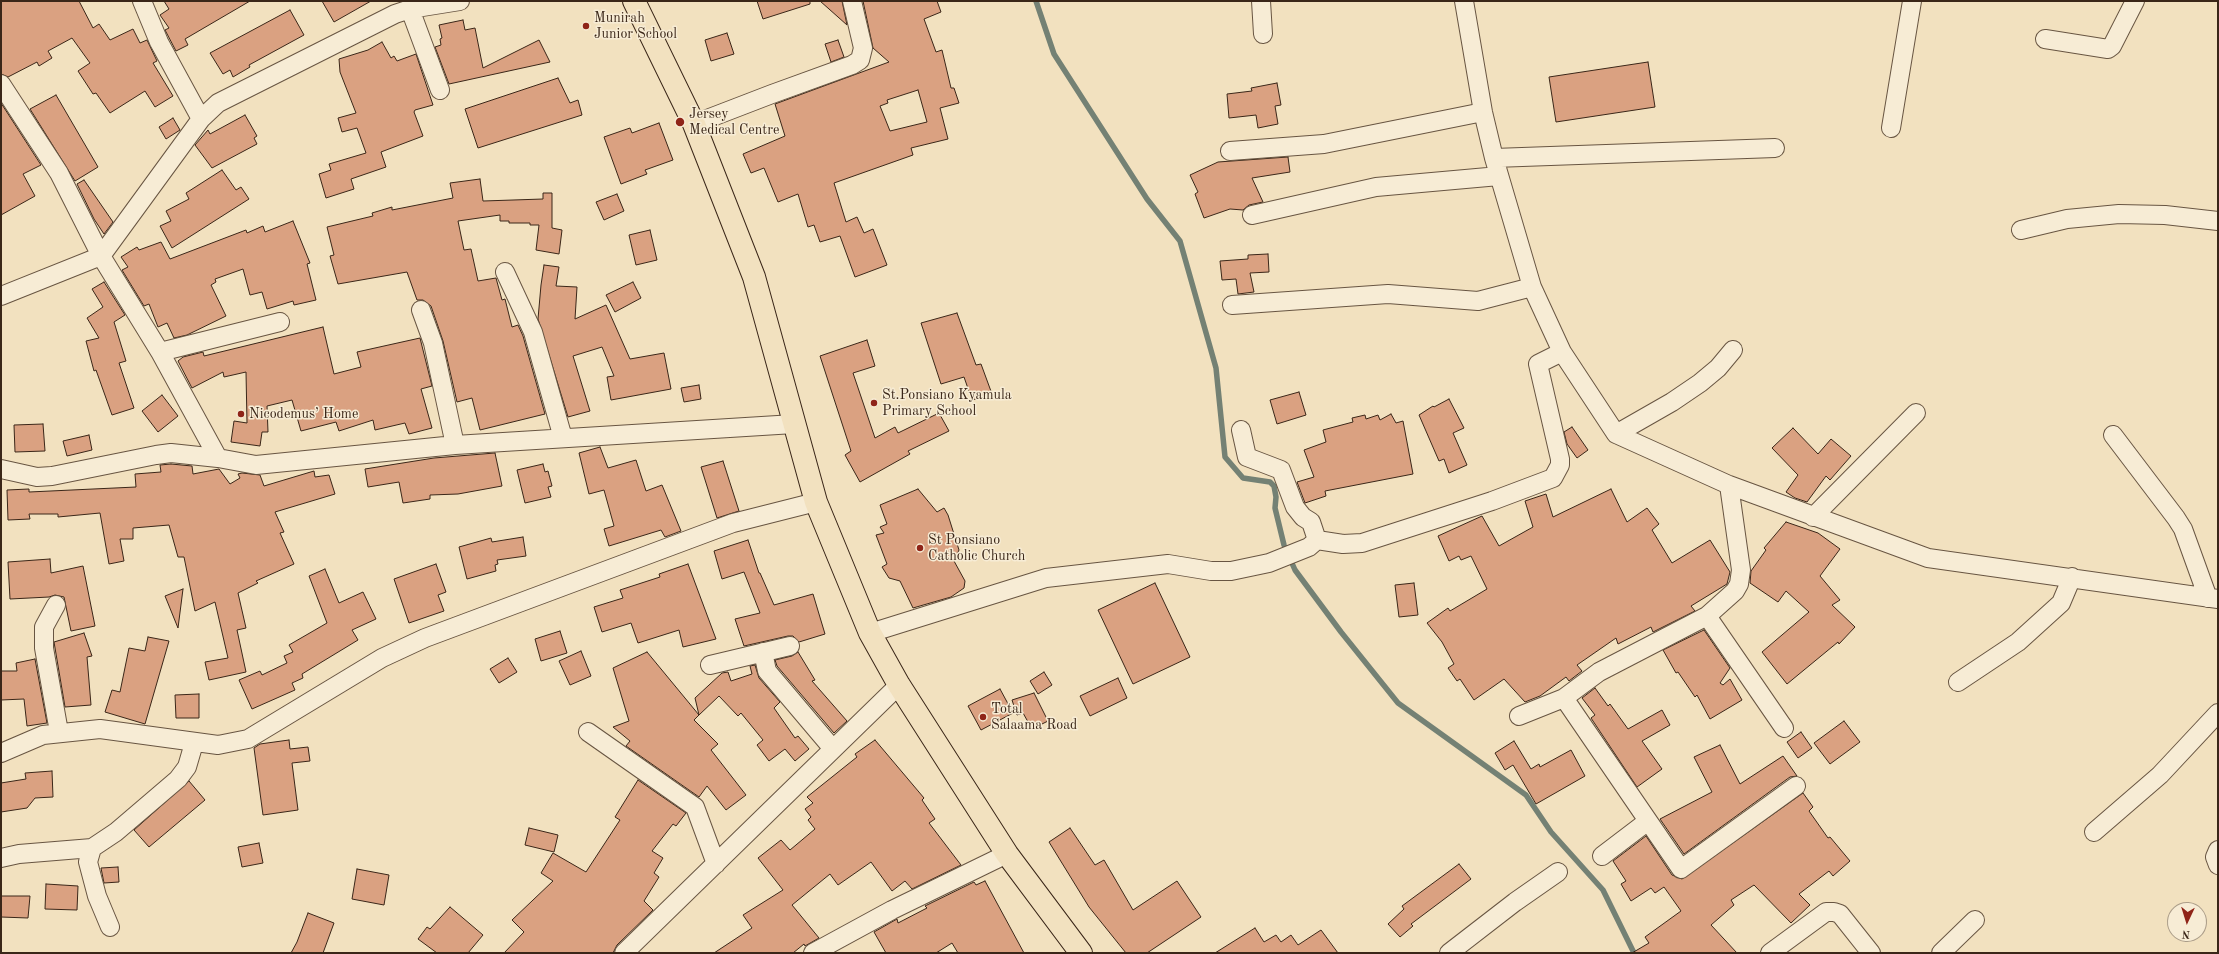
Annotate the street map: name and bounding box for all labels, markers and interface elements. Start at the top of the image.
place label: Munirah Junior School [594,10,677,42]
marker: Munirah Junior School [581,21,591,31]
place label: Jersey Medical Centre [689,106,779,138]
marker: Jersey Medical Centre [674,116,686,128]
place label: St.Ponsiano Kyamula Primary School [882,387,1012,420]
marker: St.Ponsiano Kyamula Primary School [869,398,879,408]
place label: Nicodemus’ Home [249,406,358,422]
marker: Nicodemus’ Home [236,409,246,419]
place label: St Ponsiano Catholic Church [928,532,1025,564]
marker: St Ponsiano Catholic Church [915,543,925,553]
place label: Total Salaama Road [991,701,1077,734]
marker: Total Salaama Road [978,712,988,722]
north arrow [2167,902,2207,942]
text: N [2182,928,2191,939]

